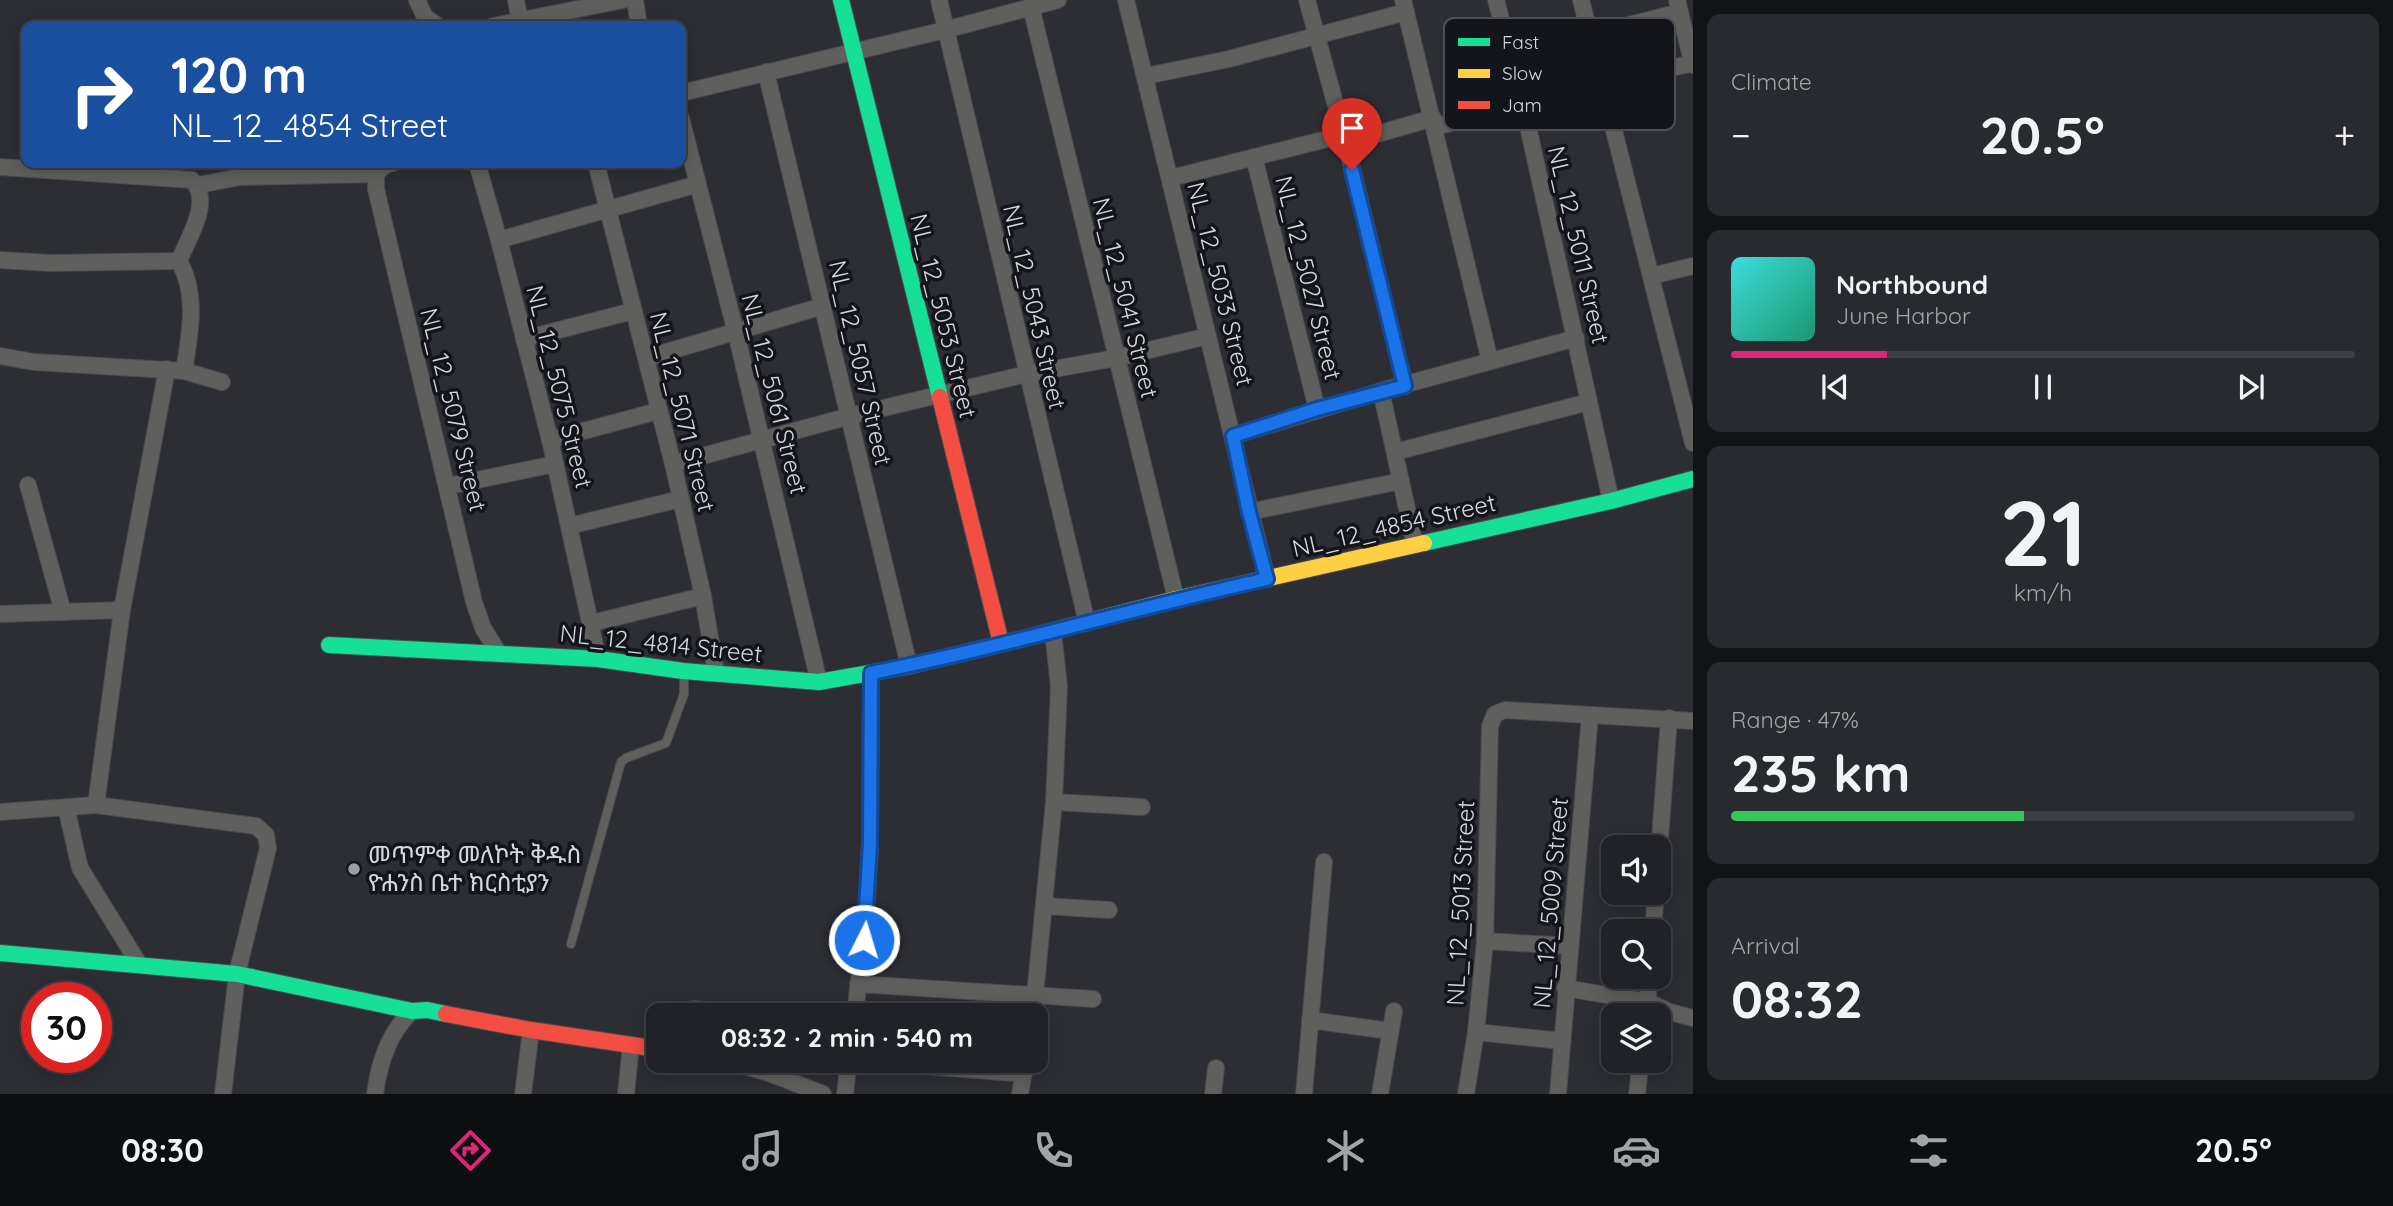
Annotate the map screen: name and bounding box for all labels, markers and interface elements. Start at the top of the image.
legend [1444,18,1675,130]
text: Fast [1502,30,1539,54]
text: 120 m [171,44,307,105]
icon: right [56,49,147,140]
text: Slow [1502,61,1543,85]
text: Climate [1731,67,1812,96]
text: Jam [1502,93,1542,117]
pin [1322,98,1382,170]
text: 20.5° [1980,102,2105,167]
text: NL_12_4854 Street [171,105,448,145]
icon: arrive [1333,109,1371,147]
text: − [1731,111,1751,159]
text: + [2334,111,2355,159]
street label: NL_12_5011 Street [1542,143,1616,346]
street label: NL_12_5027 Street [1269,173,1349,383]
street label: NL_12_5033 Street [1181,179,1261,389]
street label: NL_12_5041 Street [1087,195,1165,401]
street label: NL_12_5043 Street [997,201,1073,412]
street label: NL_12_5053 Street [904,210,984,421]
street label: NL_12_5057 Street [823,257,899,468]
text: Northbound [1836,268,1988,301]
street label: NL_12_5075 Street [520,282,600,491]
street label: NL_12_5061 Street [736,290,814,497]
text: June Harbor [1836,301,1971,330]
street label: NL_12_5079 Street [414,305,494,514]
street label: NL_12_5071 Street [644,309,722,515]
icon: previous [1816,368,1854,406]
icon: pause [2024,368,2062,406]
icon: next [2232,368,2270,406]
text: 21 [1999,475,2087,589]
street label: NL_12_4854 Street [1289,487,1498,563]
text: km/h [2014,578,2072,607]
street label: NL_12_4814 Street [558,617,764,669]
text: Range · 47% [1731,705,1859,734]
text: 235 km [1731,740,1911,805]
street label: NL_12_5009 Street [1526,796,1574,1010]
street label: NL_12_5013 Street [1440,800,1480,1006]
map controls [1601,835,1671,1073]
button: sound [1601,835,1671,905]
place label: መጥምቀ መለኮት ቅዱስ ዮሐንስ ቤተ ክርስቲያን [368,839,581,897]
marker: መጥምቀ መለኮት ቅዱስ ዮሐንስ ቤተ ክርስቲያን [346,861,362,877]
position arrow [827,903,901,977]
button: search [1601,919,1671,989]
text: Arrival [1731,931,1800,960]
text: 08:32 [1731,966,1863,1031]
speed limit sign: 30 [21,982,112,1073]
button: layers [1601,1003,1671,1073]
text: 08:32 · 2 min · 540 m [721,1021,973,1054]
icon: directions [446,1126,495,1175]
icon: music [738,1126,787,1175]
icon: phone [1029,1126,1078,1175]
icon: climate [1321,1126,1370,1175]
icon: car [1612,1126,1661,1175]
icon: filters [1904,1126,1953,1175]
text: 08:30 [121,1130,204,1170]
text: 20.5° [2195,1130,2272,1170]

